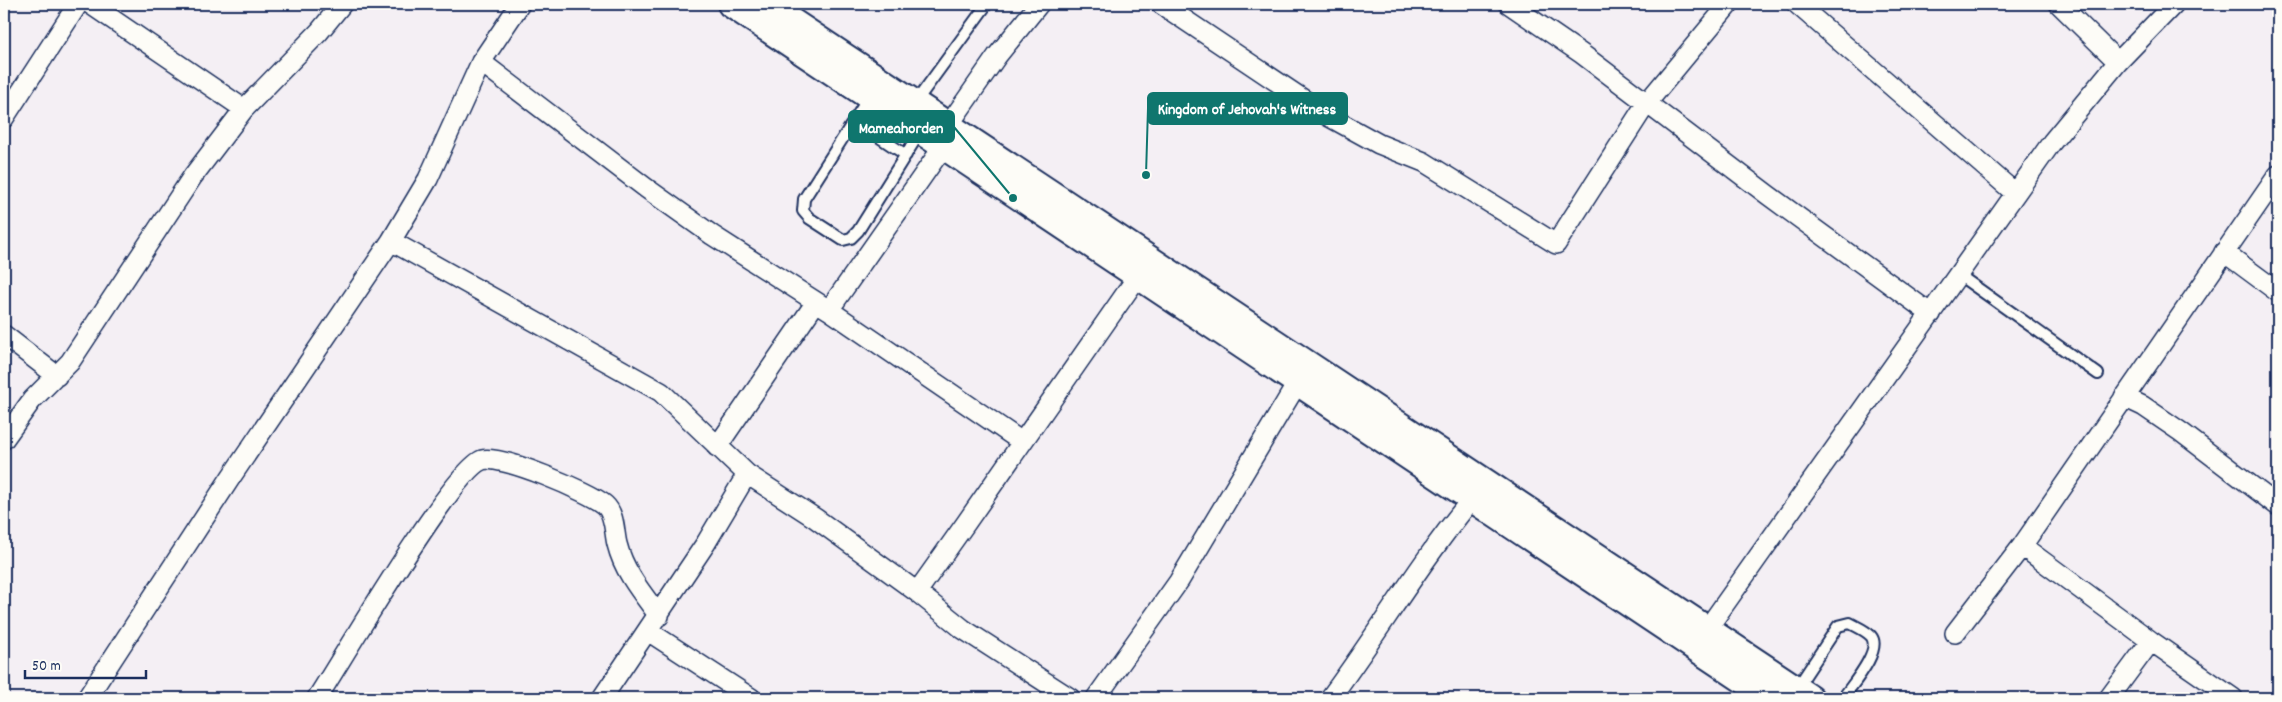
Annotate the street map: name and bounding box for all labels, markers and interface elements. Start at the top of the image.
callout: Kingdom of Jehovah's Witness [1148,93,1347,124]
text: Kingdom of Jehovah's Witness [1158,99,1337,122]
callout: Mameahorden [849,111,954,142]
text: Mameahorden [859,118,943,141]
scale bar [25,647,146,679]
text: 50 m [32,656,61,678]

